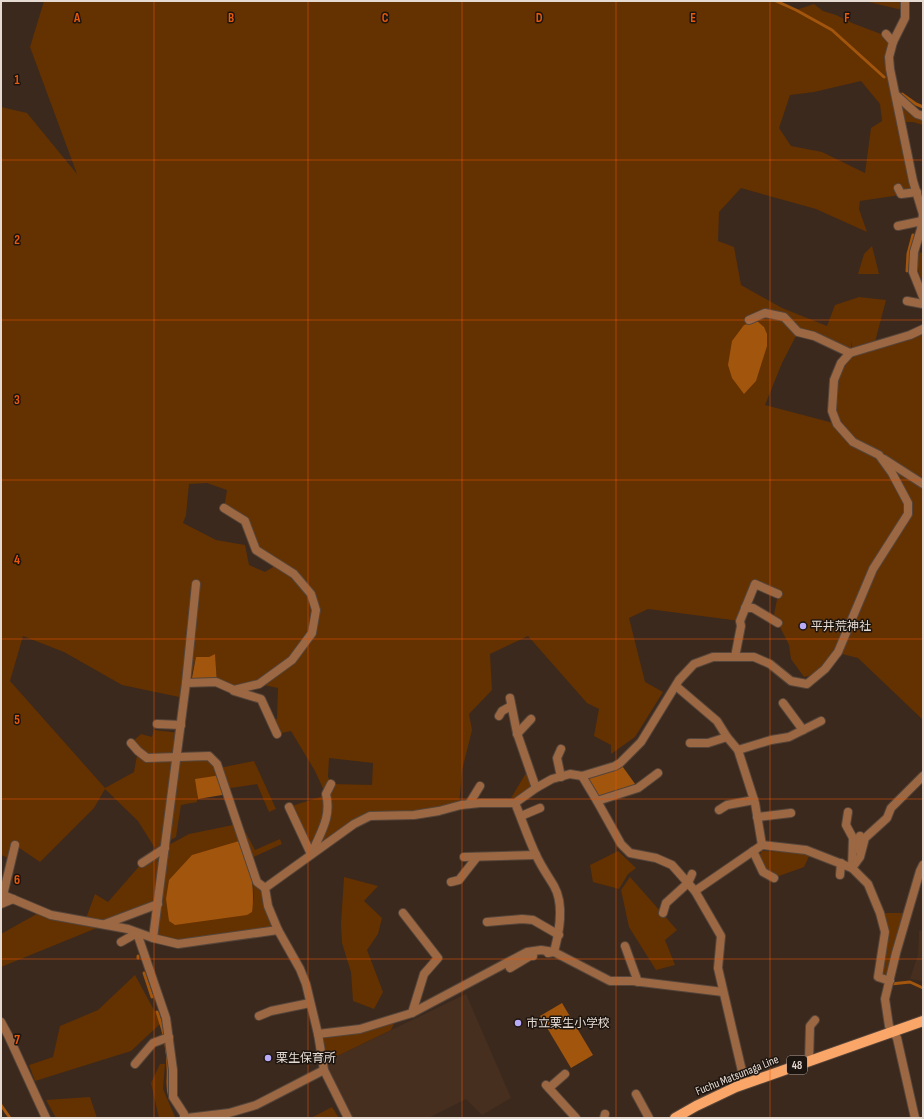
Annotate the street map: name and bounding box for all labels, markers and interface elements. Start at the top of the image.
text: A [73,10,81,26]
text: B [228,10,234,26]
text: C [382,10,389,26]
text: D [536,10,543,26]
text: E [690,10,696,26]
text: F [844,10,850,26]
text: 1 [14,72,20,88]
text: 2 [14,232,20,248]
text: 3 [14,392,20,408]
text: 4 [14,552,20,568]
place label: 平井荒神社 [811,619,871,634]
marker: 平井荒神社 [798,621,808,631]
text: 5 [14,712,20,728]
text: 6 [14,872,20,888]
place label: 市立栗生小学校 [526,1016,610,1031]
marker: 市立栗生小学校 [513,1018,523,1028]
text: 7 [14,1032,20,1048]
place label: 栗生保育所 [276,1051,336,1066]
street label: Fuchu Matsunaga Line [693,1052,781,1099]
marker: 栗生保育所 [263,1053,273,1063]
road number: 48 [787,1056,807,1074]

